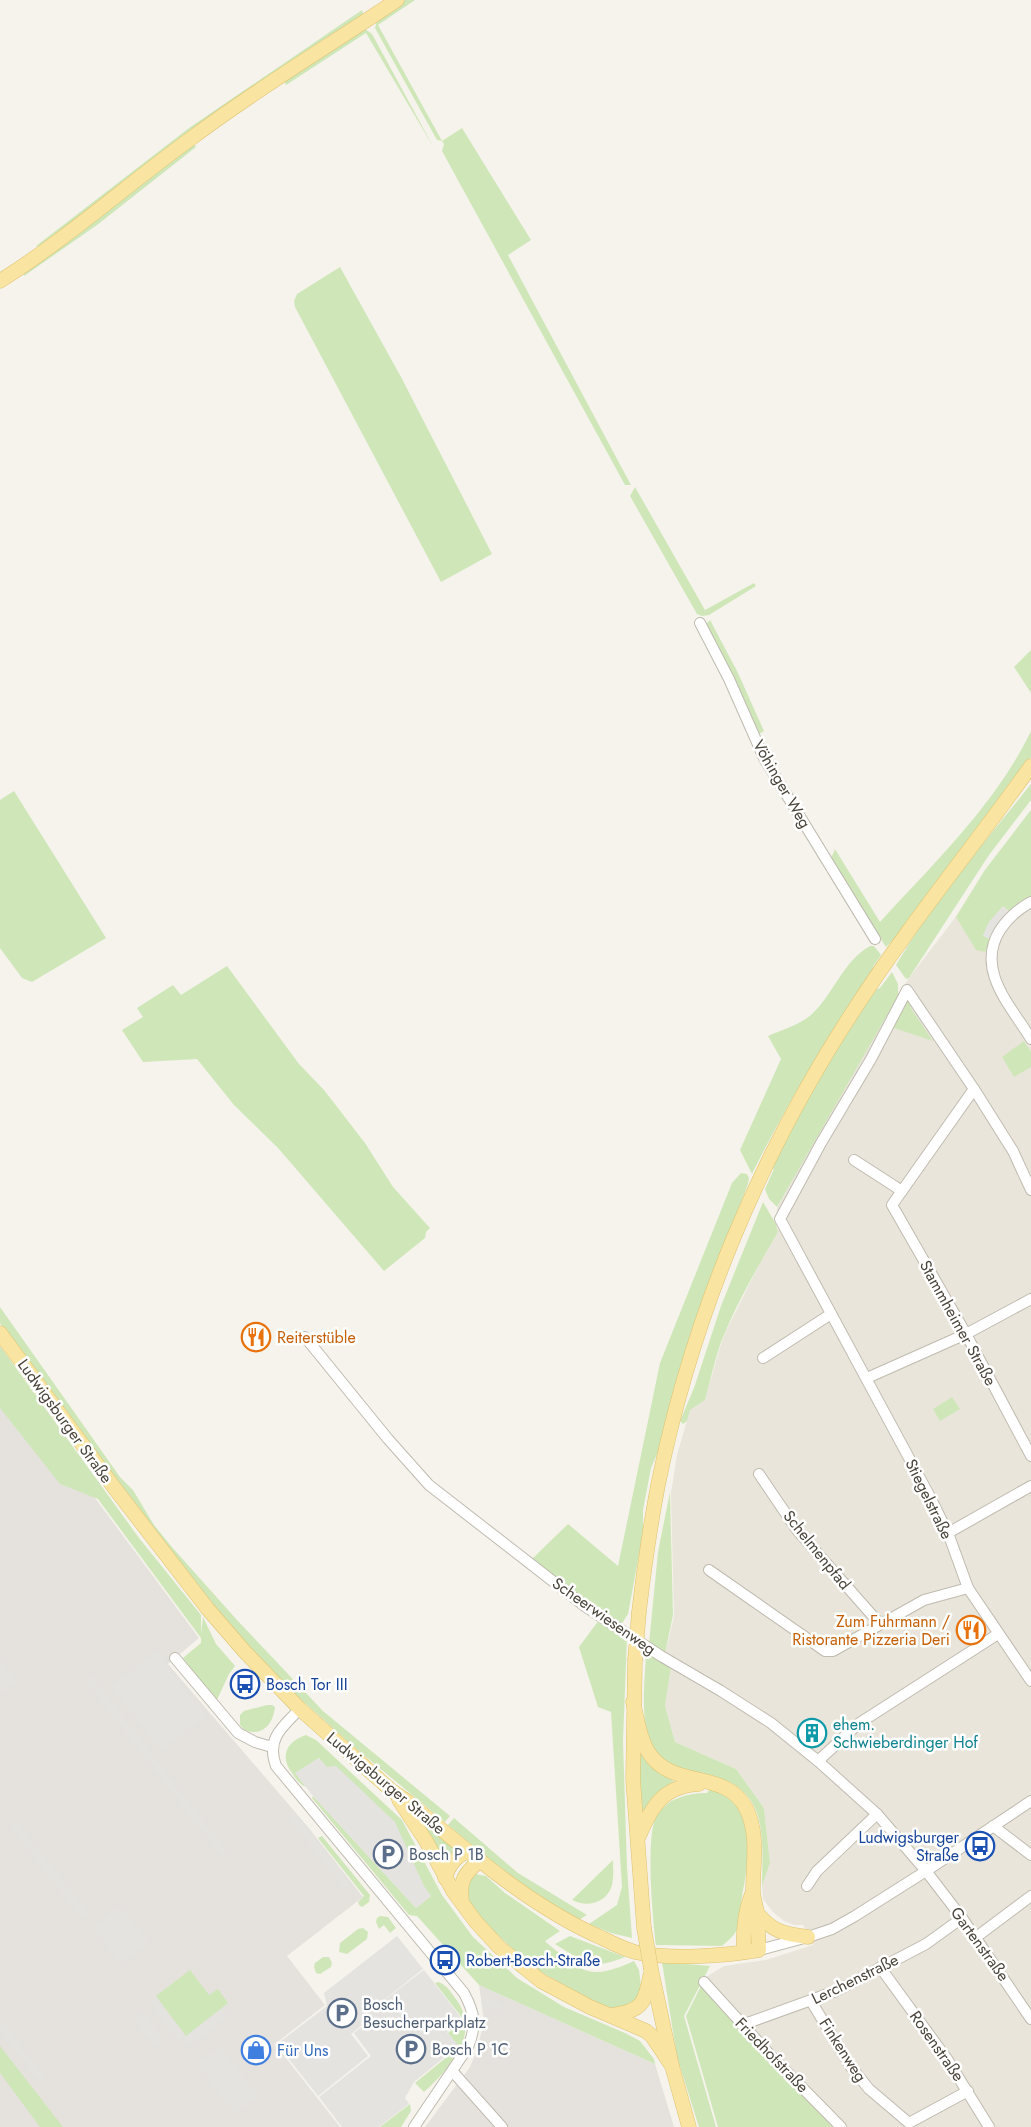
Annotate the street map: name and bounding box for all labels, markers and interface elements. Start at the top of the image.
street label: Vöhinger Weg [747,736,817,832]
street label: Stammheimer Straße [914,1256,1002,1390]
restaurant icon: Reiterstüble [240,1321,272,1353]
place label: Reiterstüble [277,1326,356,1349]
street label: Ludwigsburger Straße [12,1354,118,1488]
street label: Stiegelstraße [900,1455,958,1543]
street label: Schelmenpfad [778,1505,856,1595]
street label: Scheerwiesenweg [548,1572,660,1660]
place label: Zum Fuhrmann / Ristorante Pizzeria Deri [792,1610,950,1651]
restaurant icon: Zum Fuhrmann / Ristorante Pizzeria Deri [955,1614,987,1646]
bus stop icon: Bosch Tor III [229,1668,261,1700]
place label: Bosch Tor III [266,1673,348,1696]
place label: ehem. Schwieberdinger Hof [833,1713,978,1754]
building icon: ehem. Schwieberdinger Hof [796,1717,828,1749]
street label: Ludwigsburger Straße [322,1726,450,1840]
place label: Ludwigsburger Straße [858,1826,960,1867]
bus stop icon: Ludwigsburger Straße [964,1830,996,1862]
parking icon: Bosch P 1B [372,1838,404,1870]
place label: Bosch P 1B [409,1843,484,1866]
street label: Gartenstraße [945,1902,1015,1986]
bus stop icon: Robert-Bosch-Straße [429,1944,461,1976]
street label: Lerchenstraße [808,1948,902,2010]
place label: Robert-Bosch-Straße [466,1949,600,1972]
place label: Bosch Besucherparkplatz [363,1993,486,2034]
parking icon: Bosch Besucherparkplatz [326,1997,358,2029]
street label: Rosenstraße [904,2006,970,2086]
street label: Friedhofstraße [730,2012,814,2098]
street label: Finkenweg [814,2014,872,2086]
parking icon: Bosch P 1C [395,2033,427,2065]
shop icon: Für Uns [240,2034,272,2066]
place label: Bosch P 1C [432,2038,509,2061]
place label: Für Uns [277,2039,329,2062]

